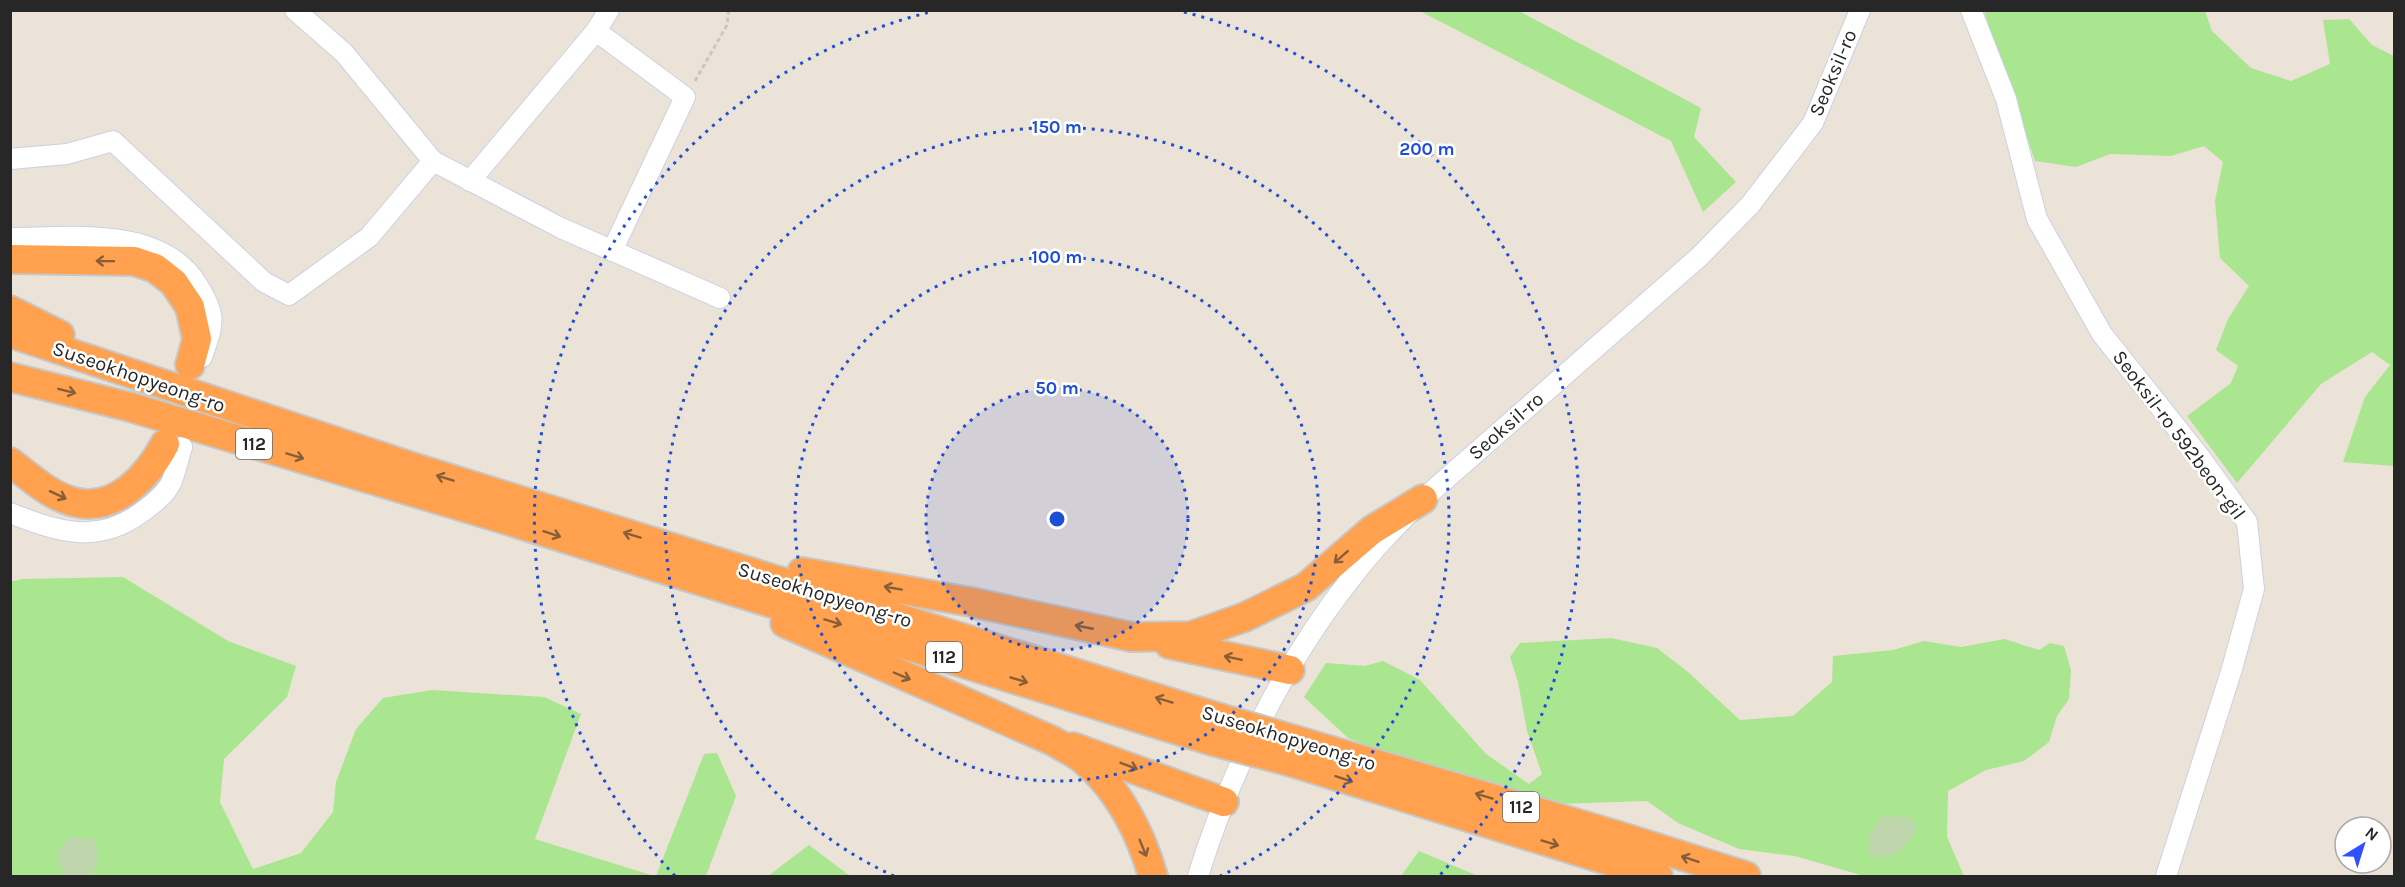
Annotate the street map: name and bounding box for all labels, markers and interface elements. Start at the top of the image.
street label: Seoksil-ro [1804,26,1862,120]
text: 150 m [1032,116,1082,138]
text: 200 m [1399,138,1455,160]
text: 100 m [1032,246,1082,268]
one-way arrow [96,255,116,266]
street label: Suseokhopyeong-ro [50,337,228,417]
street label: Seoksil-ro 592beon-gil [2108,346,2250,524]
text: 50 m [1035,377,1079,399]
one-way arrow [57,386,76,398]
street label: Seoksil-ro [1464,387,1548,465]
road number: 112 [236,429,272,459]
one-way arrow [285,451,304,462]
one-way arrow [436,471,455,482]
one-way arrow [49,490,67,502]
centre of rings [1047,509,1067,529]
one-way arrow [542,529,561,540]
one-way arrow [623,529,642,540]
one-way arrow [1334,550,1349,564]
street label: Suseokhopyeong-ro [735,558,915,632]
one-way arrow [884,582,903,593]
one-way arrow [823,617,842,628]
one-way arrow [1075,621,1094,632]
road number: 112 [926,642,962,672]
one-way arrow [1223,652,1243,663]
one-way arrow [893,671,911,682]
one-way arrow [1009,675,1028,686]
one-way arrow [1155,694,1174,705]
street label: Suseokhopyeong-ro [1199,701,1379,775]
one-way arrow [1119,762,1138,773]
one-way arrow [1334,774,1353,785]
one-way arrow [1475,790,1494,801]
road number: 112 [1503,792,1539,822]
north arrow [2333,815,2393,875]
text: N [2362,823,2382,845]
one-way arrow [1138,838,1149,857]
one-way arrow [1540,838,1559,849]
one-way arrow [1681,853,1700,864]

